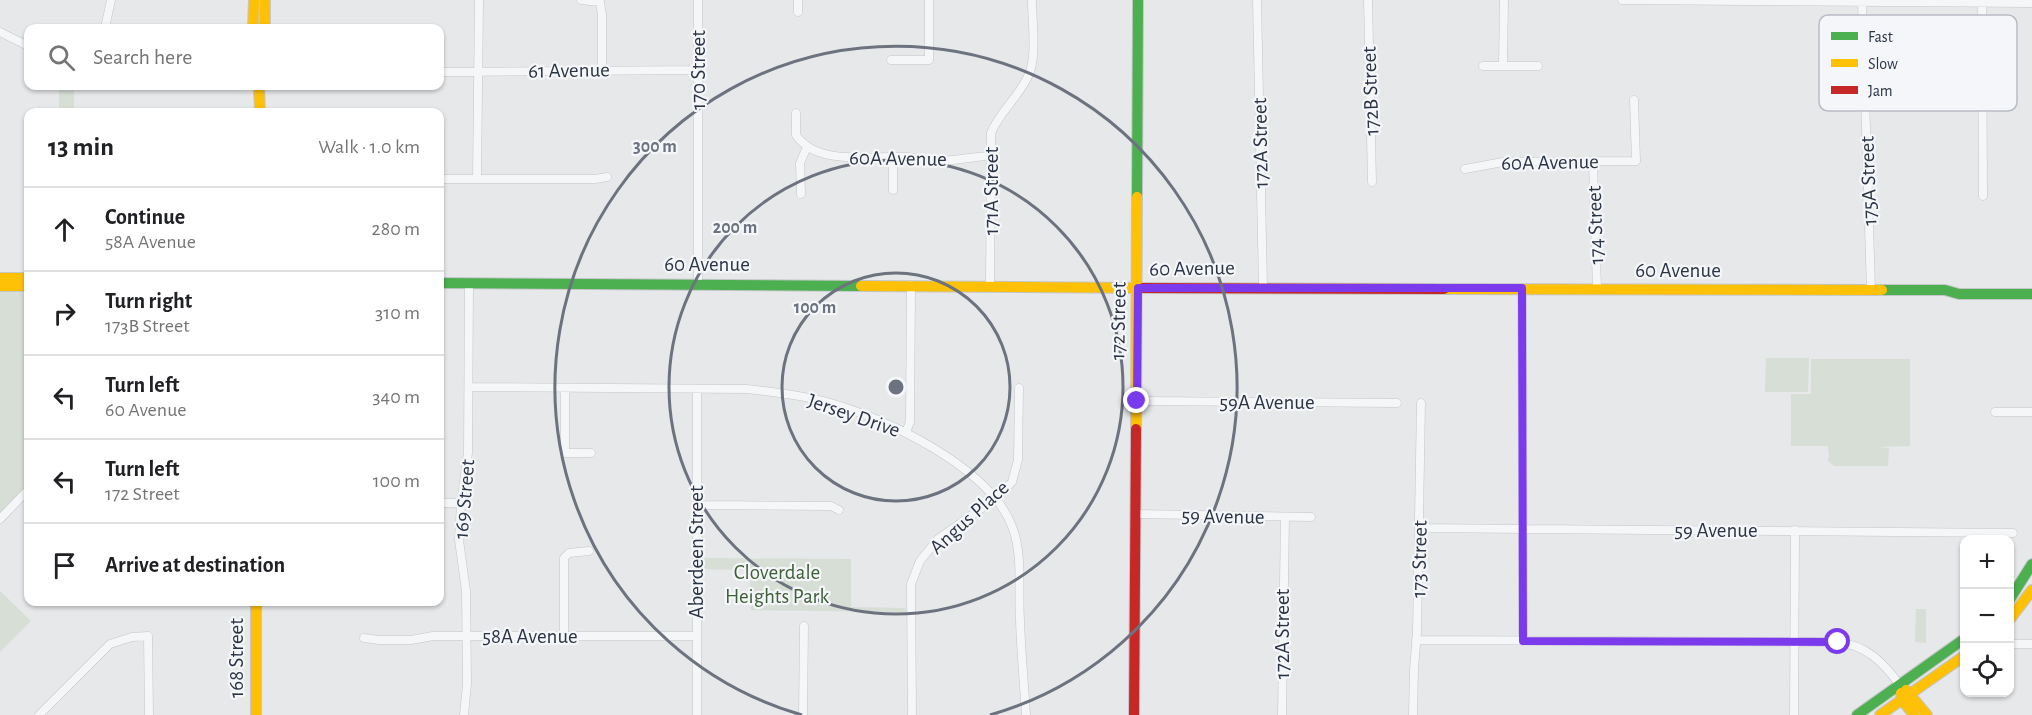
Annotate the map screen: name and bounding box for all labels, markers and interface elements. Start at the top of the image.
legend [1819,15,2017,111]
search box [24,24,444,90]
text: Fast [1868,29,1893,45]
street label: 170 Street [688,30,709,110]
icon: search [45,41,78,74]
street label: 172B Street [1358,45,1383,136]
text: Search here [93,46,192,68]
text: Slow [1868,56,1898,72]
street label: 61 Avenue [528,59,610,82]
text: Jam [1868,83,1893,99]
street label: 172A Street [1249,97,1272,188]
text: 13 min [48,134,114,160]
street label: 175A Street [1856,135,1881,226]
text: Walk · 1.0 km [318,137,420,157]
text: 300 m [633,138,677,156]
street label: 60A Avenue [849,147,947,170]
street label: 171A Street [981,147,1002,235]
street label: 60A Avenue [1501,151,1599,174]
street label: 174 Street [1584,185,1607,265]
text: Continue [105,206,185,228]
icon: ahead [48,213,81,246]
text: 280 m [372,219,420,239]
text: 200 m [713,219,757,237]
text: 58A Avenue [105,232,196,252]
street label: 60 Avenue [664,254,750,275]
street label: 60 Avenue [1149,257,1235,280]
street label: 60 Avenue [1635,260,1721,281]
street label: 172 Street [1107,281,1130,360]
text: Turn right [105,290,192,312]
icon: right [48,297,81,330]
text: 100 m [794,299,836,317]
text: 310 m [375,303,420,323]
text: 173B Street [105,316,190,336]
text: Turn left [105,374,179,396]
centre of rings [886,377,906,397]
icon: left [48,381,81,414]
text: 340 m [372,387,420,407]
route end [1123,387,1149,413]
street label: Jersey Drive [805,390,903,441]
street label: 59A Avenue [1219,392,1315,413]
text: 60 Avenue [105,400,187,420]
text: Turn left [105,458,179,480]
street label: 169 Street [451,458,478,540]
icon: left [48,465,81,498]
text: 100 m [373,471,420,491]
street label: Angus Place [926,477,1013,558]
text: 172 Street [105,484,180,504]
street label: Aberdeen Street [686,485,707,619]
street label: 59 Avenue [1181,505,1265,528]
street label: 173 Street [1408,520,1431,598]
street label: 59 Avenue [1674,520,1758,541]
map controls [1960,535,2014,697]
button: + [1960,535,2014,589]
icon: arrive [48,549,81,582]
text: Arrive at destination [105,554,285,576]
park label: Cloverdale Heights Park [725,562,829,607]
street label: 172A Street [1272,588,1293,679]
button: − [1960,589,2014,643]
street label: 168 Street [226,618,247,698]
street label: 58A Avenue [482,626,578,647]
route start [1824,628,1850,654]
button: locate [1960,643,2014,697]

